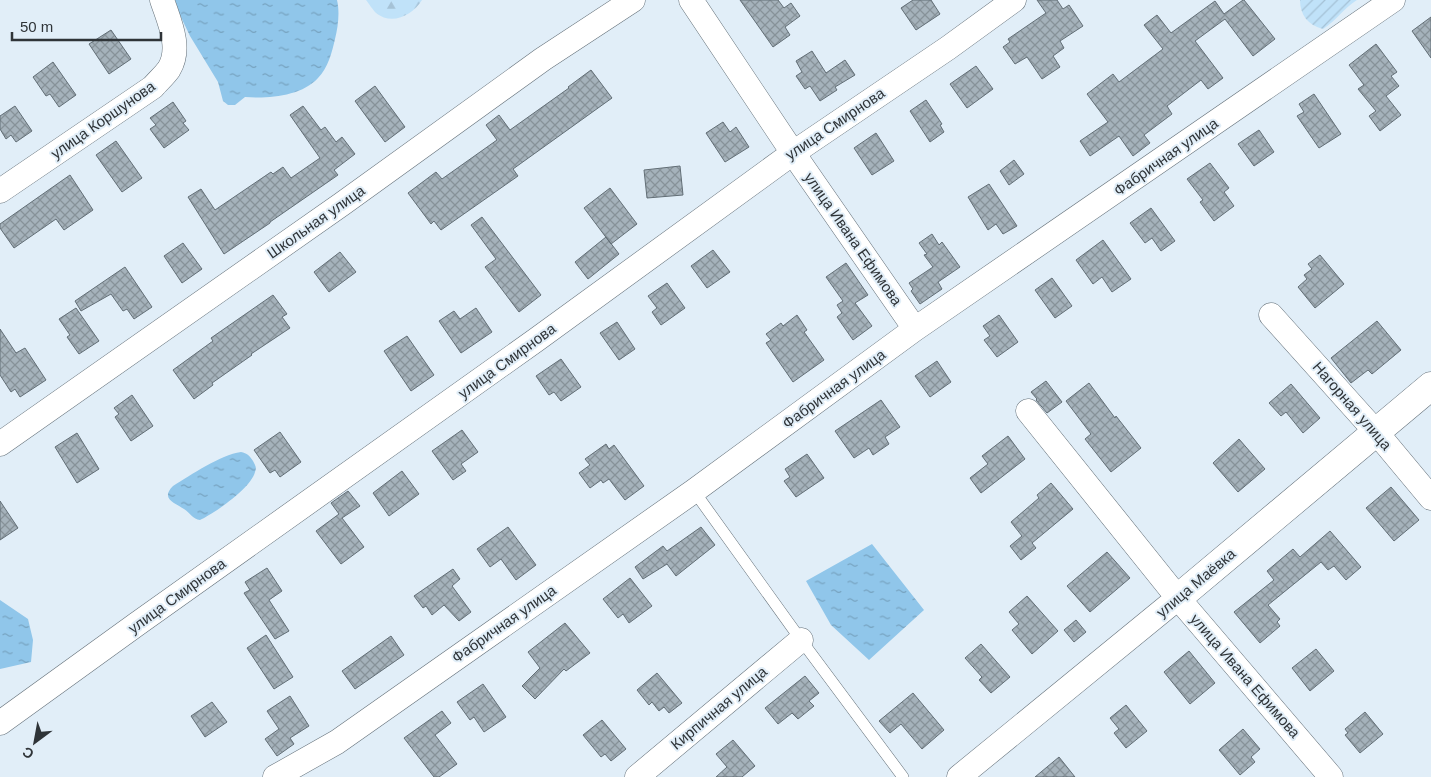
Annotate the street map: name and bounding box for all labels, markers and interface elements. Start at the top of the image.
scale bar [12,10,161,42]
text: 50 m [20,18,53,35]
street label: улица Коршунова [47,77,159,162]
street label: улица Смирнова [782,84,888,163]
street label: Фабричная улица [1110,114,1222,199]
street label: улица Ивана Ефимова [801,169,906,309]
street label: Школьная улица [264,181,368,262]
street label: улица Смирнова [455,319,559,402]
street label: Фабричная улица [779,345,889,432]
street label: Нагорная улица [1309,358,1396,454]
street label: улица Маёвка [1153,544,1239,621]
street label: улица Смирнова [125,554,229,637]
street label: Фабричная улица [448,581,560,666]
street label: улица Ивана Ефимова [1187,610,1304,742]
street label: Кирпичная улица [667,662,771,753]
north arrow [10,717,60,767]
text: С [20,744,37,762]

